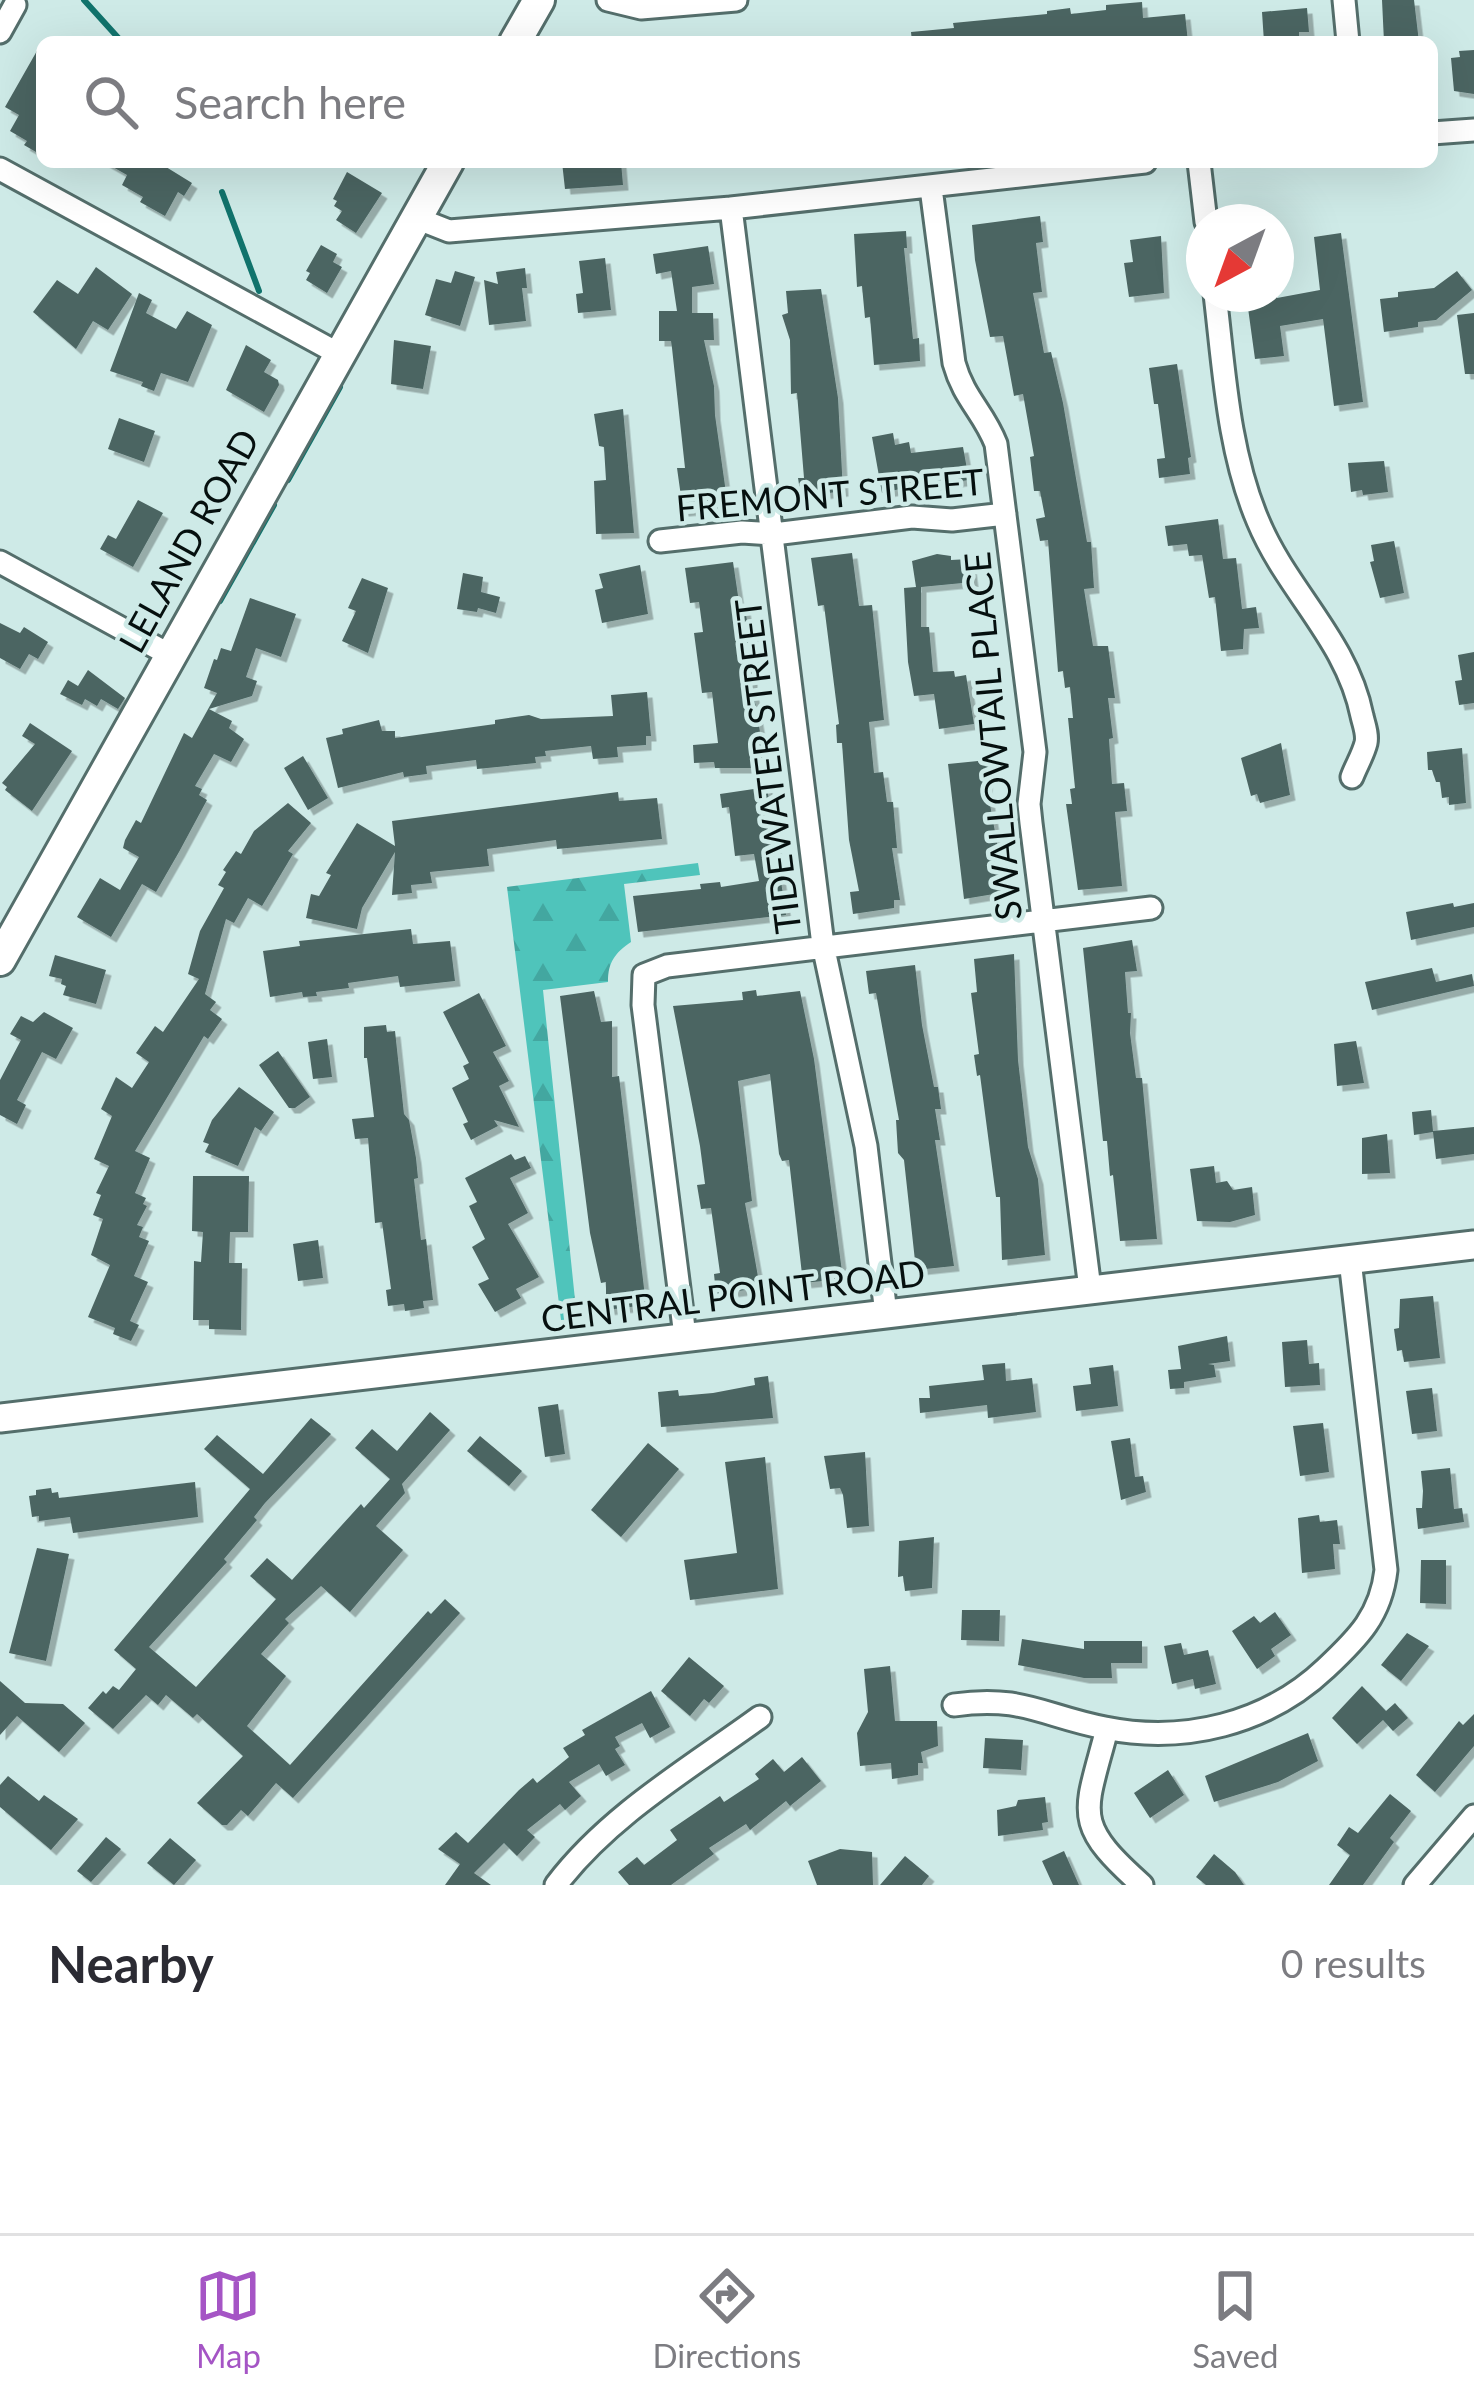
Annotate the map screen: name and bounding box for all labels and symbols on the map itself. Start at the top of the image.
north arrow [1186,204,1294,312]
street label: LELAND ROAD [109,421,268,660]
street label: FREMONT STREET [674,459,986,529]
street label: SWALLOWTAIL PLACE [954,550,1030,922]
street label: TIDEWATER STREET [725,596,809,936]
street label: CENTRAL POINT ROAD [538,1250,927,1340]

